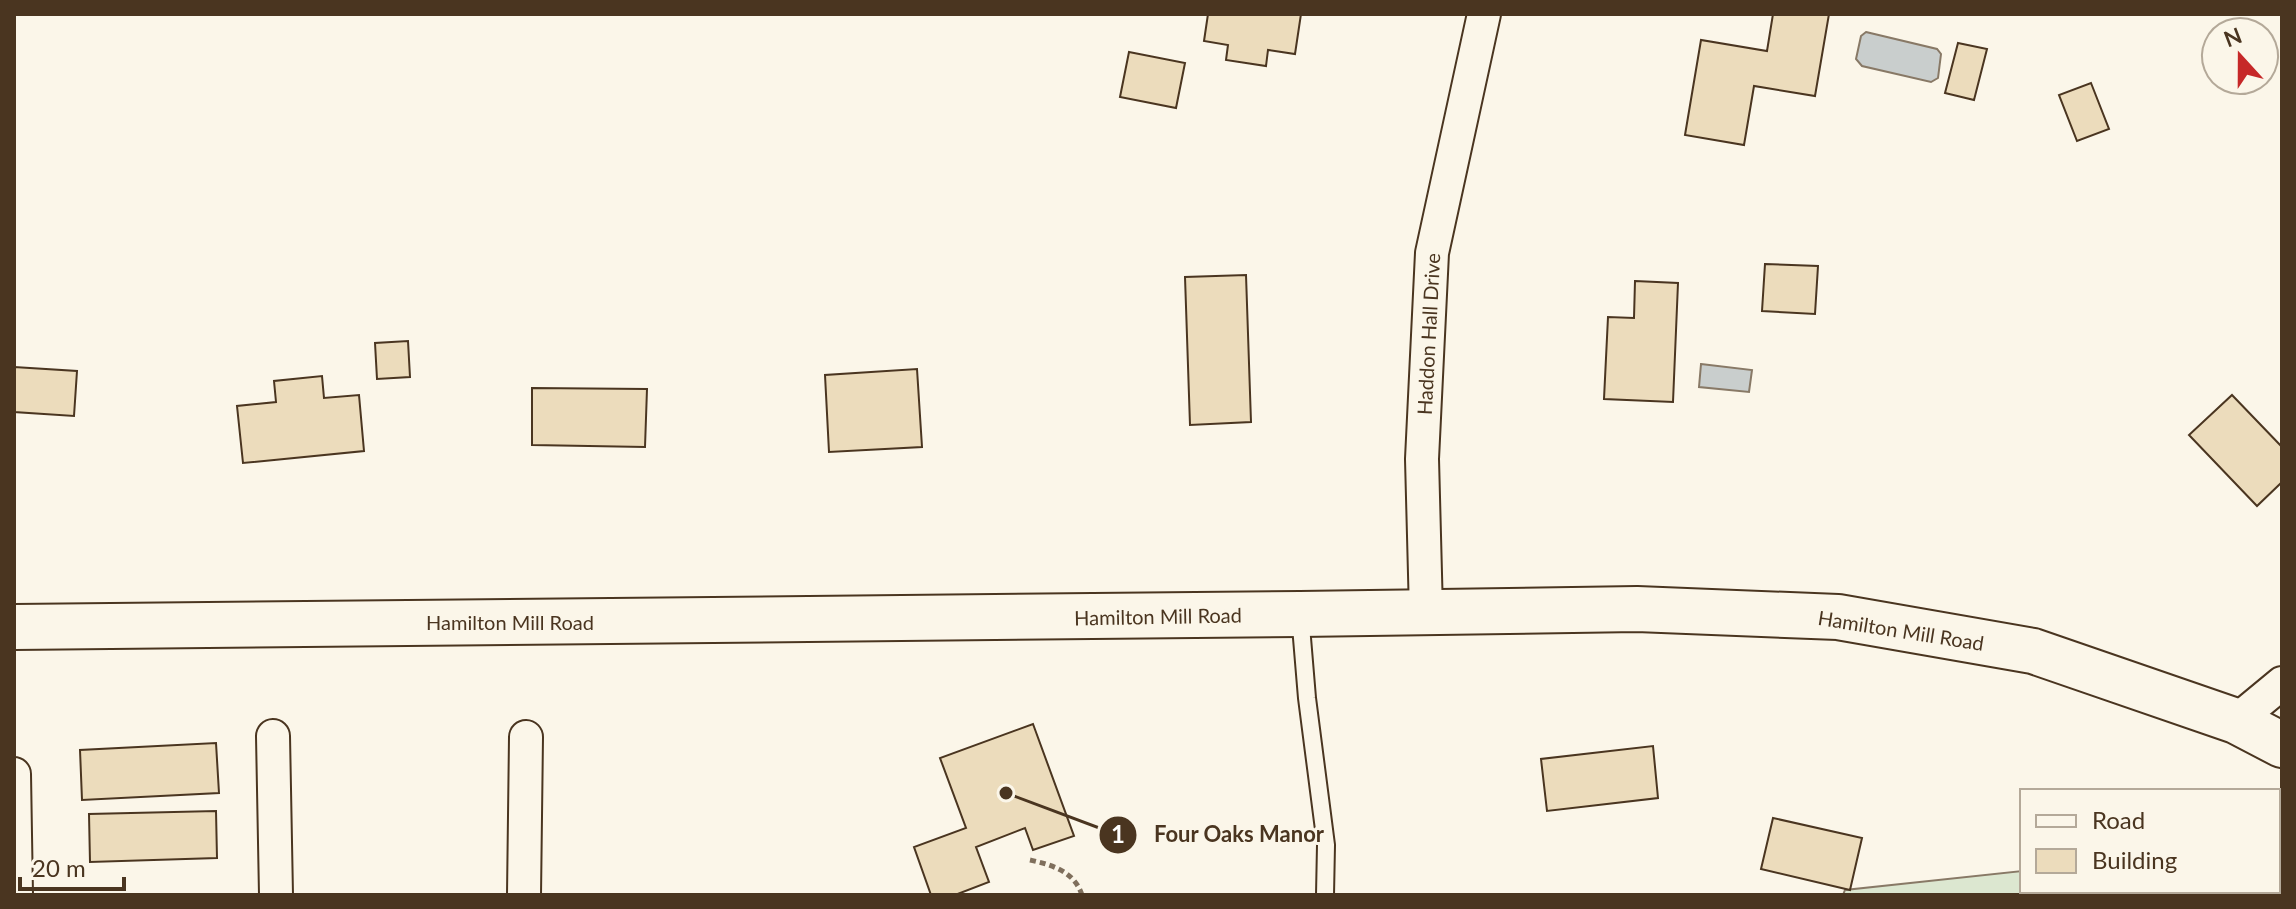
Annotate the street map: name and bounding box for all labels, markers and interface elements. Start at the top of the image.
north arrow [2200,16,2280,96]
text: N [2220,21,2245,53]
street label: Haddon Hall Drive [1412,252,1444,416]
street label: Hamilton Mill Road [1074,603,1242,629]
street label: Hamilton Mill Road [1816,605,1986,655]
street label: Hamilton Mill Road [426,610,594,634]
legend [2020,789,2280,893]
text: Road [2092,805,2145,834]
callout: Four Oaks Manor [1098,812,1340,858]
text: 1 [1111,819,1125,848]
text: Four Oaks Manor [1154,820,1325,847]
scale bar [20,841,124,891]
text: Building [2092,845,2177,874]
text: 20 m [32,853,86,882]

